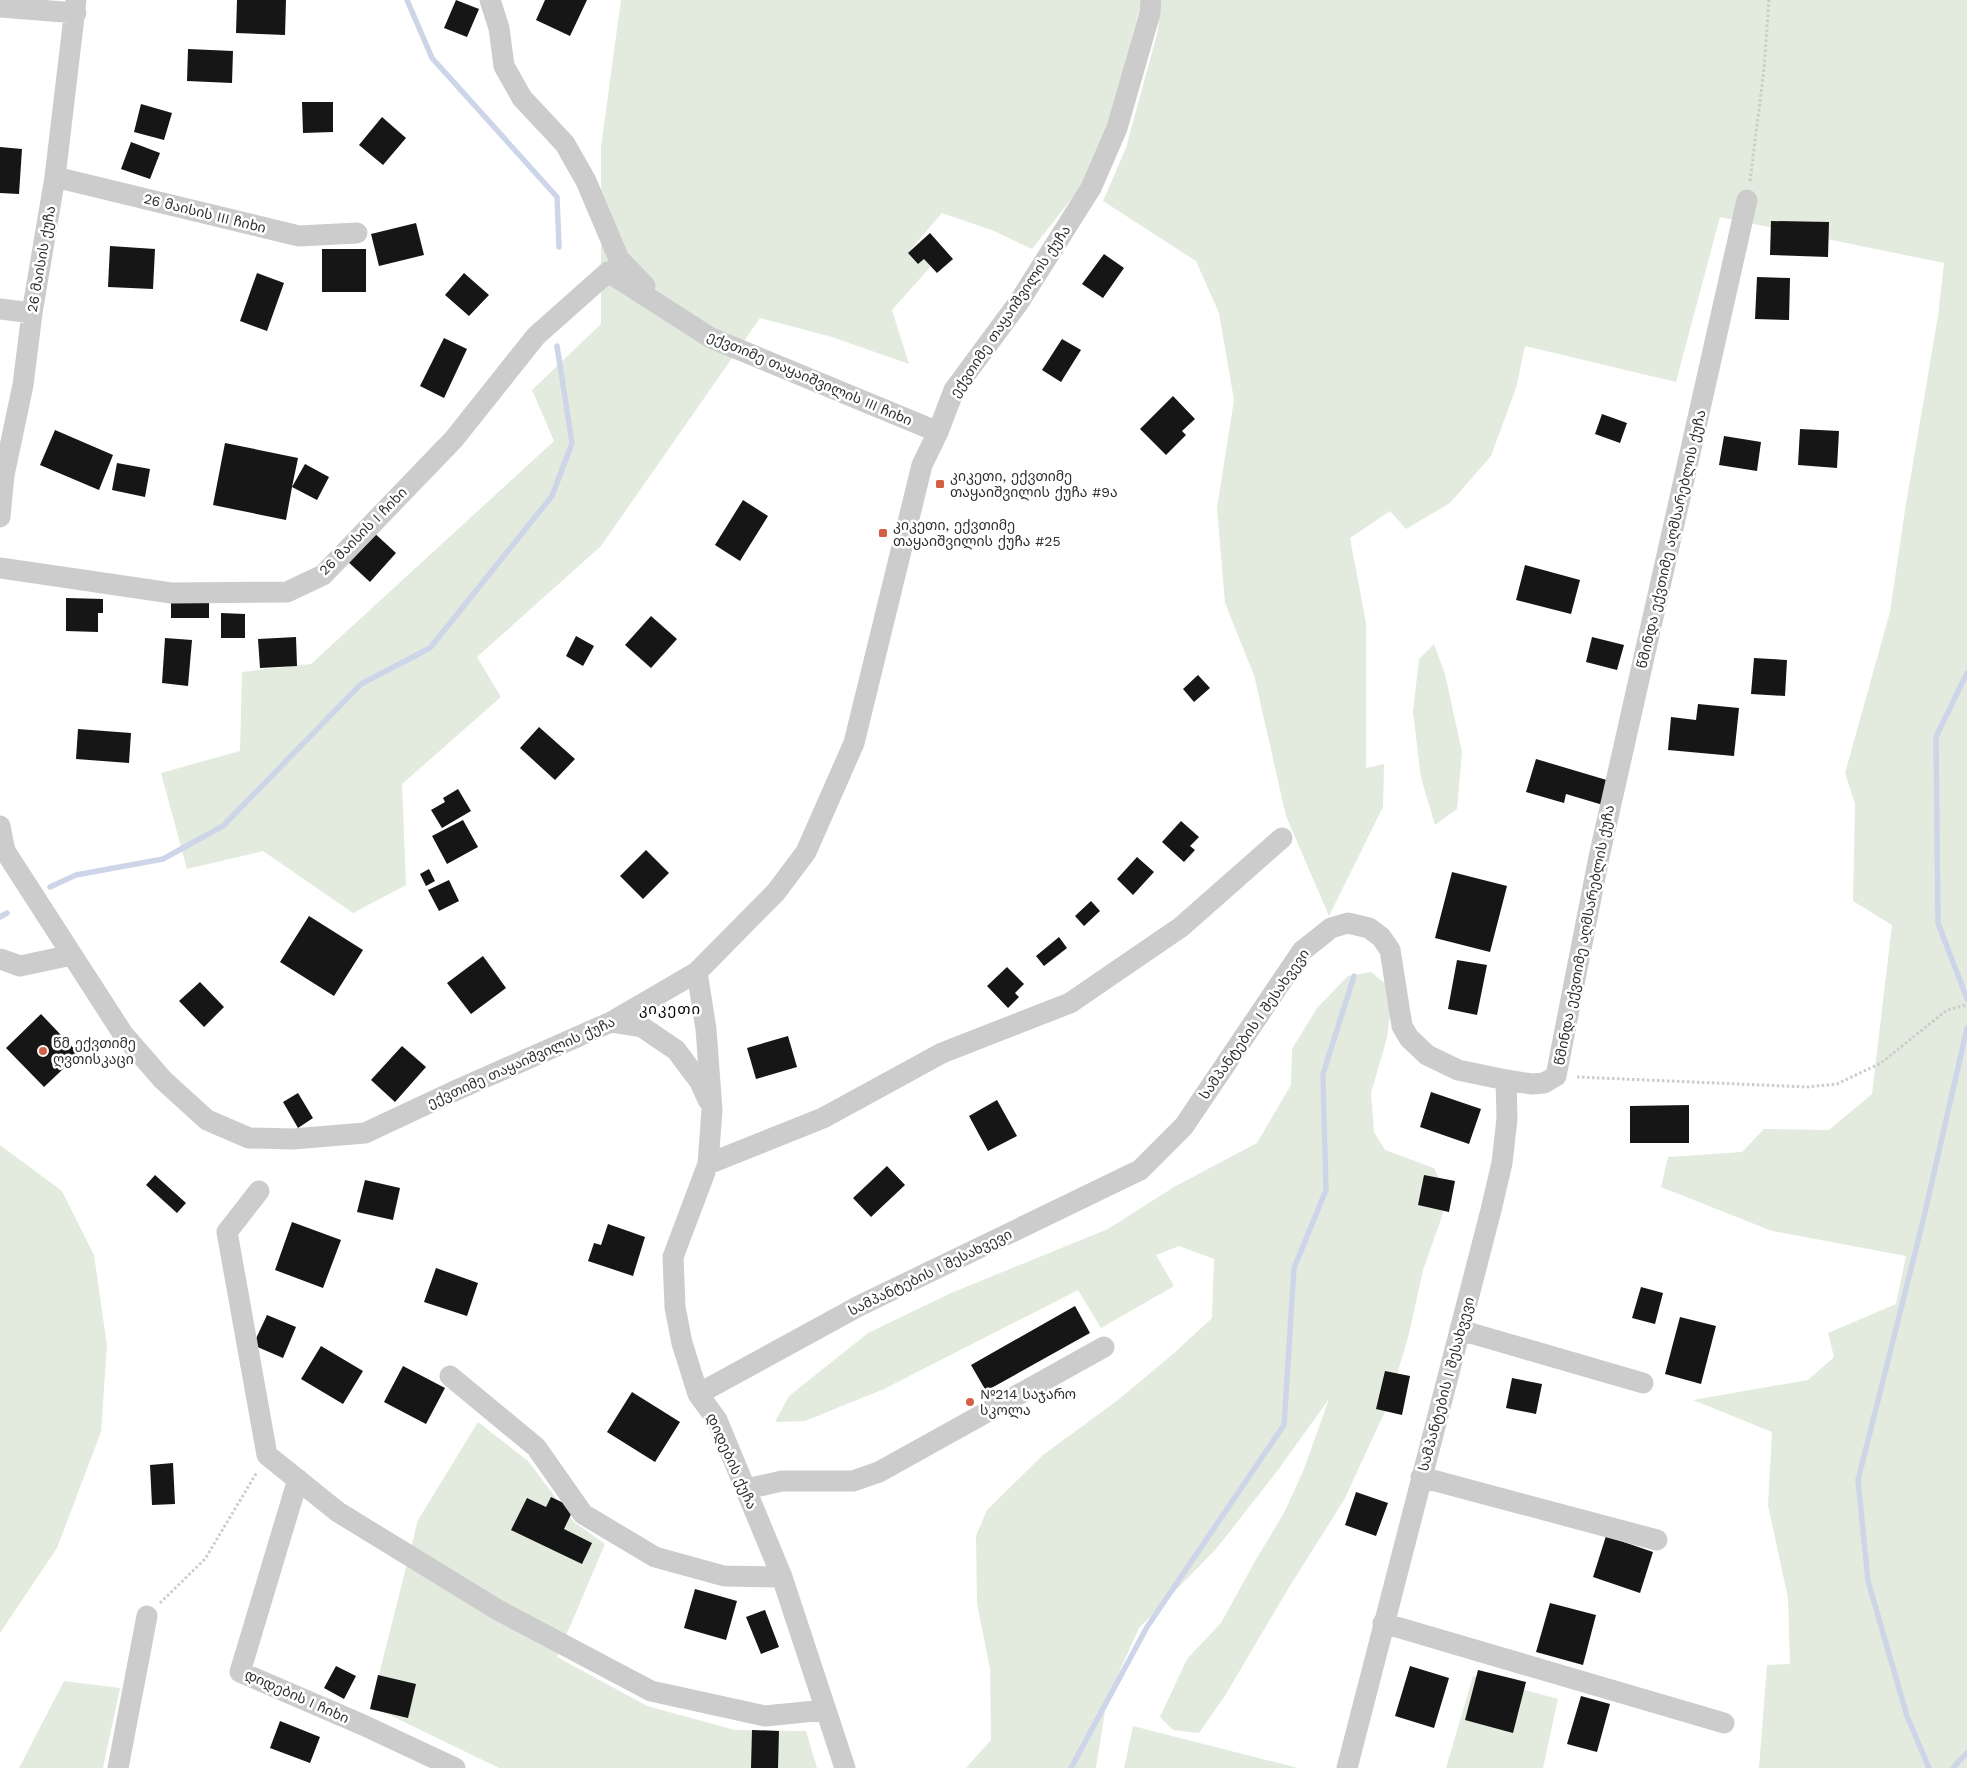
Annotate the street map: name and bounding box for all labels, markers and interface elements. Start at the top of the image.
street label: 26 მაისის III ჩიხი [142,190,268,236]
street label: 26 მაისის ქუჩა [24,204,59,314]
street label: ექვთიმე თაყაიშვილის ქუჩა [946,222,1074,400]
street label: ექვთიმე თაყაიშვილის III ჩიხი [705,327,915,429]
street label: წმინდა ექვთიმე აღმსარებლის ქუჩა [1633,408,1710,670]
place label: კიკეთი, ექვთიმე თაყაიშვილის ქუჩა #9ა [950,468,1118,501]
marker: კიკეთი, ექვთიმე თაყაიშვილის ქუჩა #9ა [934,478,946,490]
street label: 26 მაისის I ჩიხი [316,484,410,578]
place label: კიკეთი, ექვთიმე თაყაიშვილის ქუჩა #25 [893,517,1061,550]
marker: კიკეთი, ექვთიმე თაყაიშვილის ქუჩა #25 [877,527,889,539]
street label: წმინდა ექვთიმე აღმსარებლის ქუჩა [1551,803,1618,1067]
street label: სამპანტების I შესახვევი [1196,946,1313,1103]
district label: კიკეთი [639,1000,701,1018]
street label: ექვთიმე თაყაიშვილის ქუჩა [425,1013,618,1112]
place label: წმ ექვთიმე ღვთისკაცი [53,1035,136,1068]
marker: წმ ექვთიმე ღვთისკაცი [37,1045,49,1057]
street label: სამპანტების I შესახვევი [846,1225,1015,1319]
street label: სამპანტების I შესახვევი [1415,1295,1478,1473]
place label: №214 საჯარო სკოლა [980,1386,1076,1419]
marker: №214 საჯარო სკოლა [964,1396,976,1408]
street label: დიდების ქუჩა [703,1411,760,1512]
street label: დიდების I ჩიხი [242,1666,352,1727]

